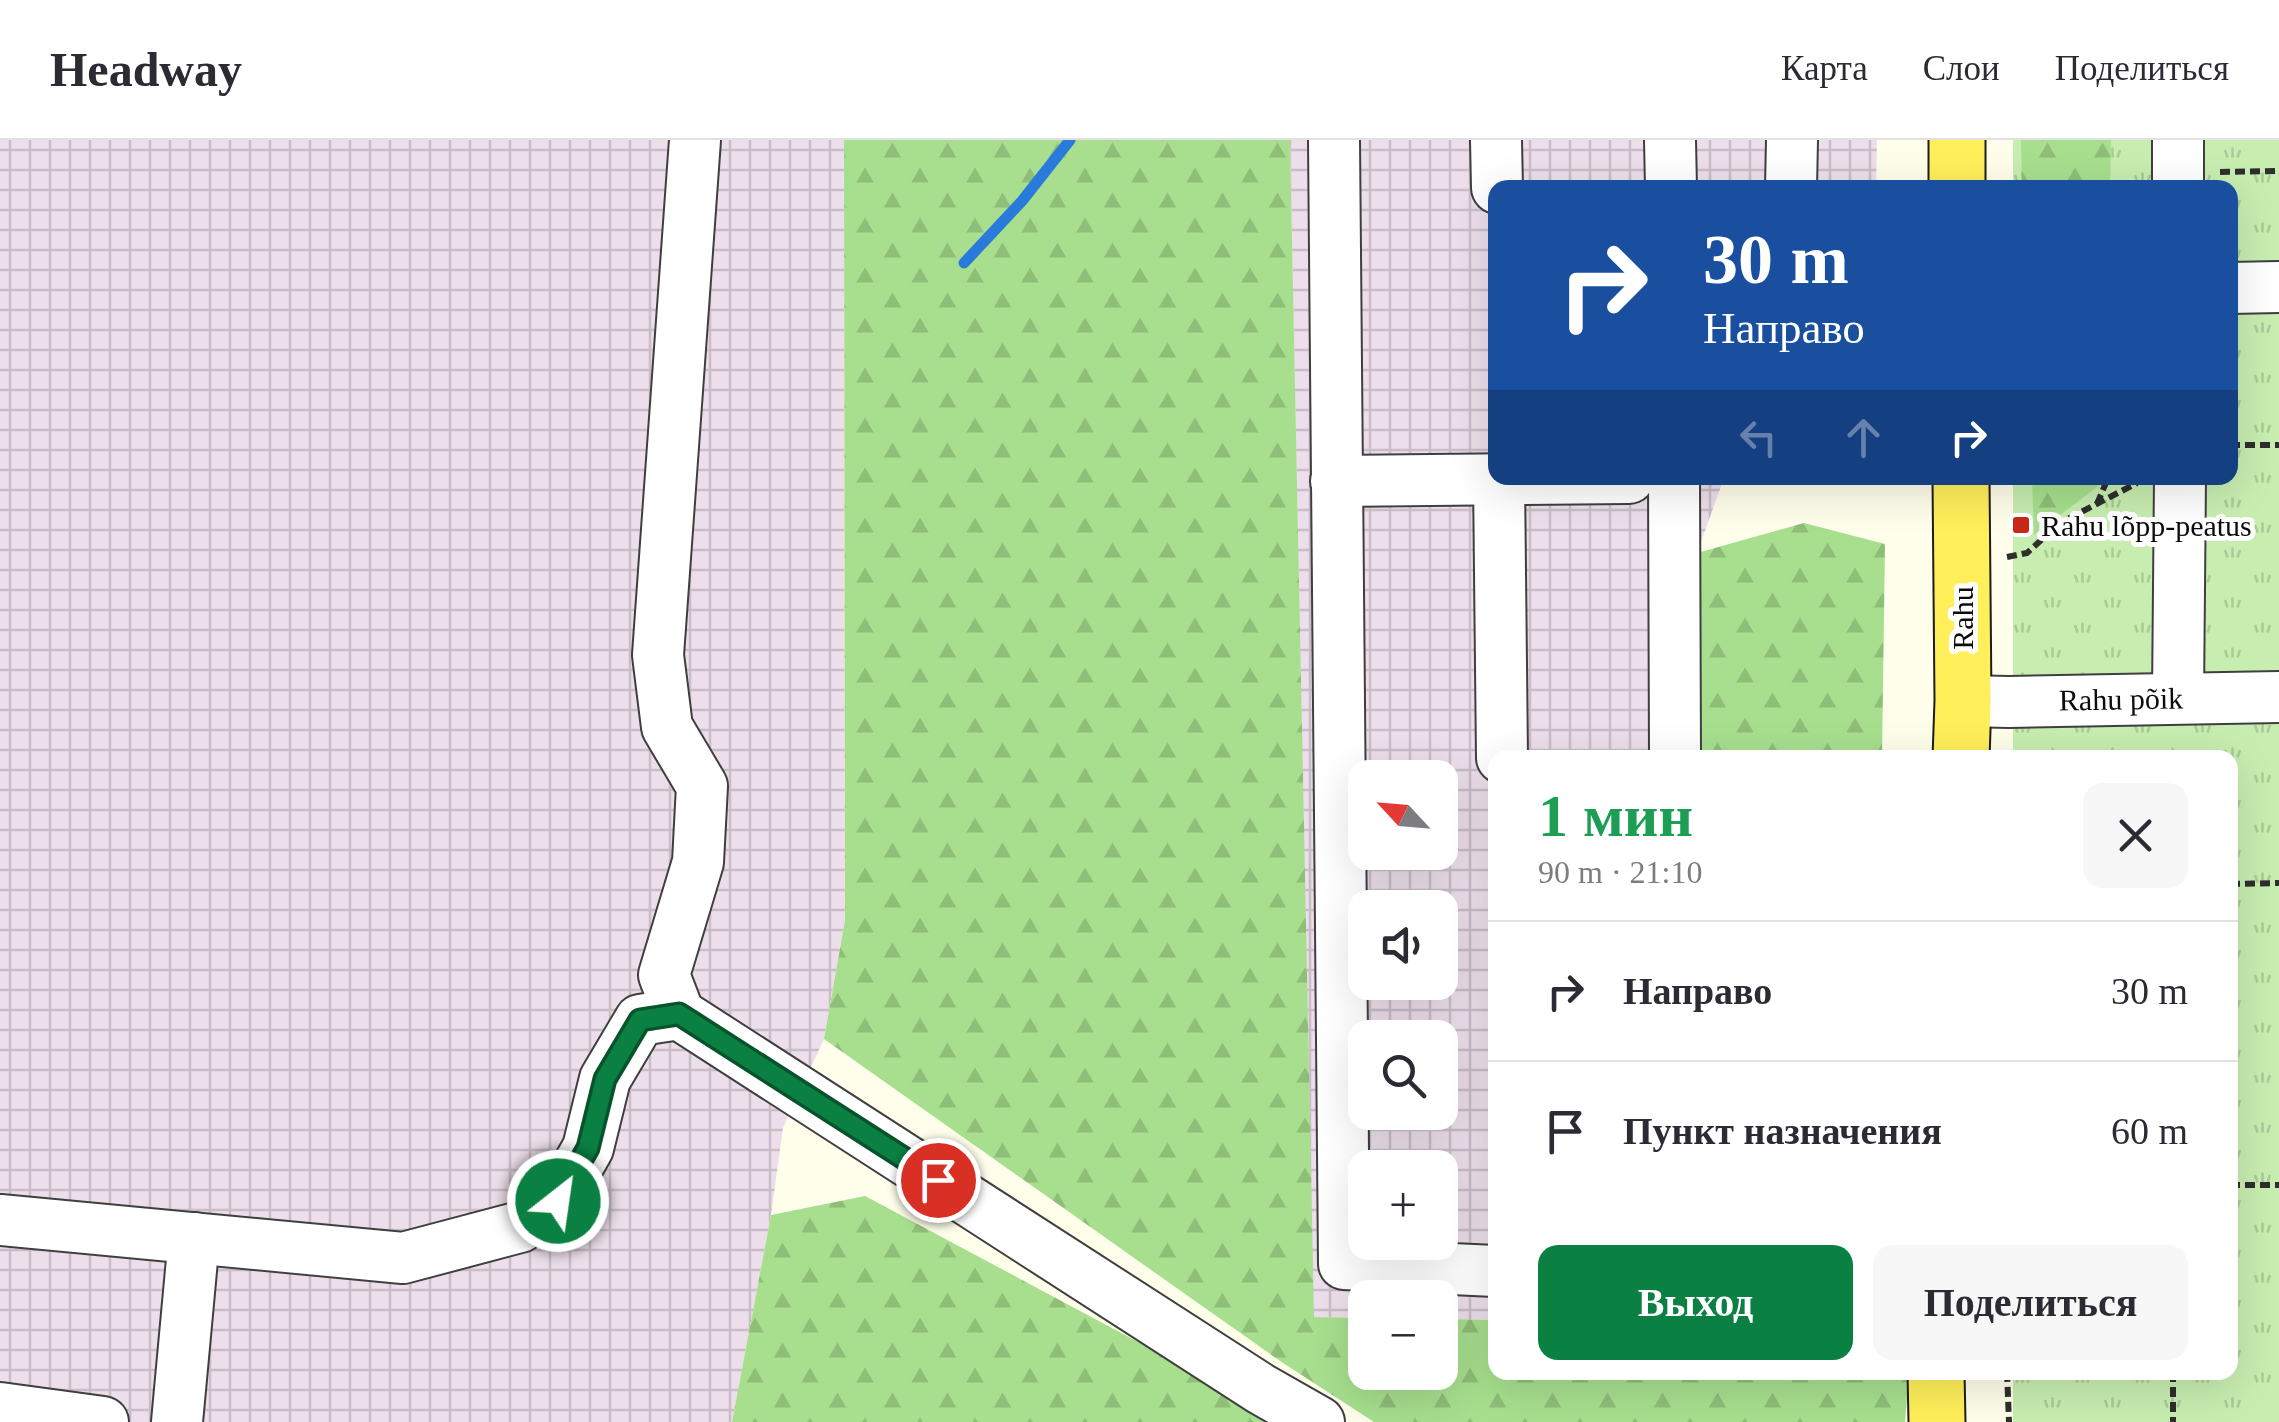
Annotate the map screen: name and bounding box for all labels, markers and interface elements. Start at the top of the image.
text: Headway [50,43,242,96]
text: Карта [1781,49,1868,88]
text: Слои [1923,49,2000,88]
text: Поделиться [2055,49,2229,88]
icon: right [1538,220,1668,350]
text: 30 m [1703,221,1849,298]
text: Направо [1703,303,1865,353]
icon: left [1731,410,1786,465]
icon: ahead [1836,410,1891,465]
icon: right [1941,410,1996,465]
place label: Rahu lõpp-peatus [2041,509,2252,542]
marker: Rahu lõpp-peatus [2010,514,2032,536]
street label: Rahu [1946,586,1979,650]
street label: Rahu põik [2059,681,2183,717]
north arrow [1348,760,1458,870]
map controls [1348,760,1458,1390]
text: 1 мин [1538,783,1693,849]
button: close [2083,783,2188,888]
text: 90 m · 21:10 [1538,854,1702,890]
button: sound [1348,890,1458,1000]
icon: right [1538,964,1593,1019]
text: Направо [1623,970,1772,1012]
text: 30 m [2111,970,2188,1012]
button: search [1348,1020,1458,1130]
icon: arrive [1538,1104,1593,1159]
text: Пункт назначения [1623,1110,1942,1152]
text: 60 m [2111,1110,2188,1152]
pin [896,1138,981,1223]
position arrow [506,1149,610,1253]
button: + [1348,1150,1458,1260]
icon: arrive [911,1153,966,1208]
button: Выход [1538,1245,1853,1360]
button: Поделиться [1873,1245,2188,1360]
button: − [1348,1280,1458,1390]

